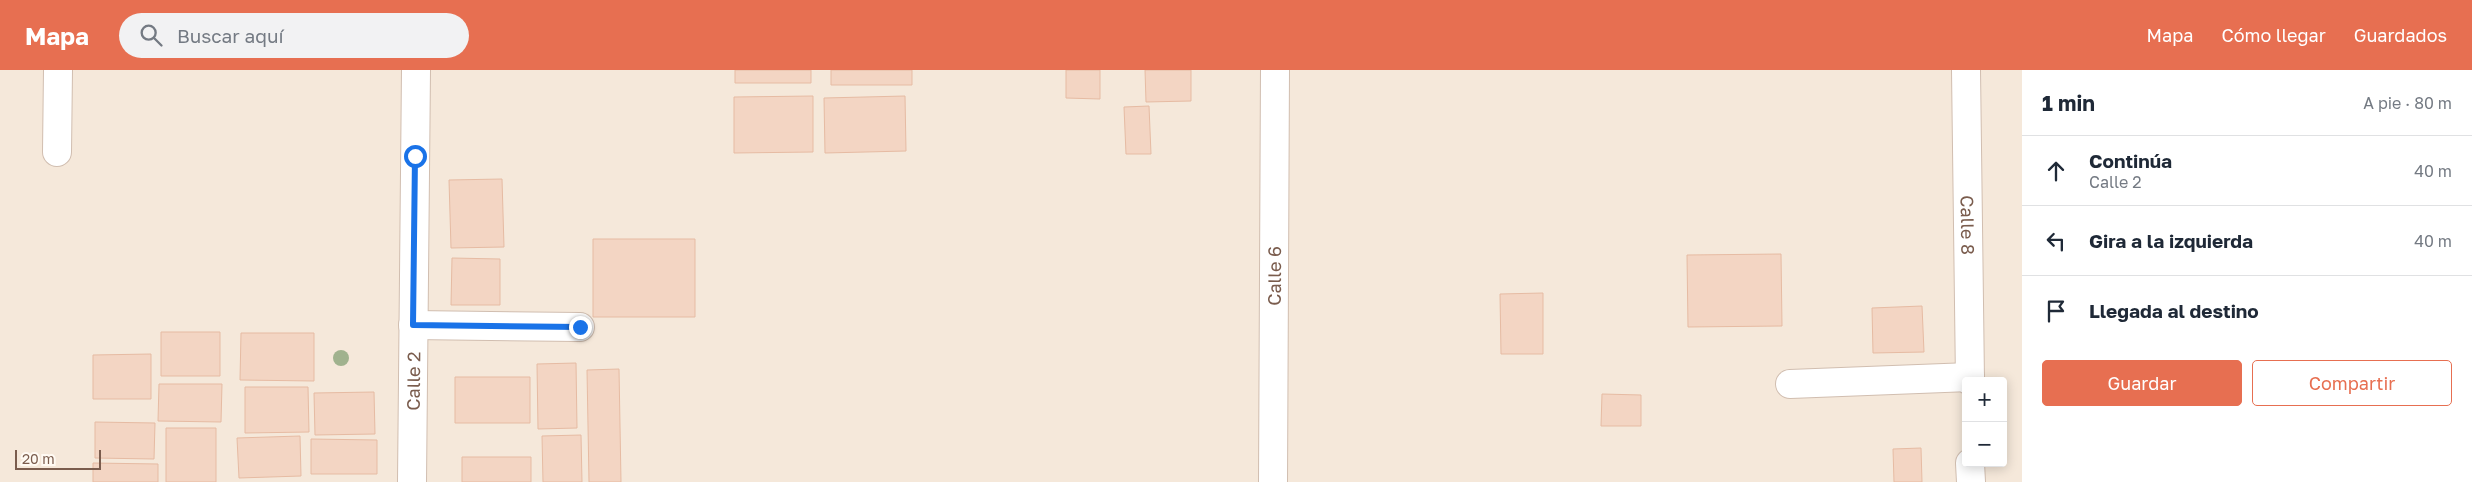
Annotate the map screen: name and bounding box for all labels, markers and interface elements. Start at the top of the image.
search box [119,13,469,58]
text: Mapa [25,21,89,50]
icon: search [137,21,165,49]
text: Buscar aquí [177,24,284,47]
text: Mapa [2147,24,2193,46]
text: Cómo llegar [2221,24,2326,46]
text: Guardados [2354,24,2447,46]
text: 1 min [2042,90,2095,116]
text: A pie · 80 m [2363,93,2452,113]
route start [404,145,427,168]
text: Continúa [2089,149,2172,172]
icon: ahead [2042,157,2070,185]
text: 40 m [2414,161,2452,181]
text: Calle 2 [2089,172,2142,192]
street label: Calle 8 [1957,195,1979,255]
icon: left [2042,227,2070,255]
text: Gira a la izquierda [2089,229,2253,252]
text: 40 m [2414,231,2452,251]
street label: Calle 6 [1263,246,1285,306]
icon: arrive [2042,297,2070,325]
text: Llegada al destino [2089,299,2259,322]
route end [569,316,592,339]
street label: Calle 2 [402,351,424,411]
button: Guardar [2042,360,2242,406]
button: Compartir [2252,360,2452,406]
map controls [1962,377,2007,467]
button: + [1962,377,2007,422]
button: − [1962,422,2007,467]
scale bar [15,447,101,470]
text: 20 m [22,450,55,467]

